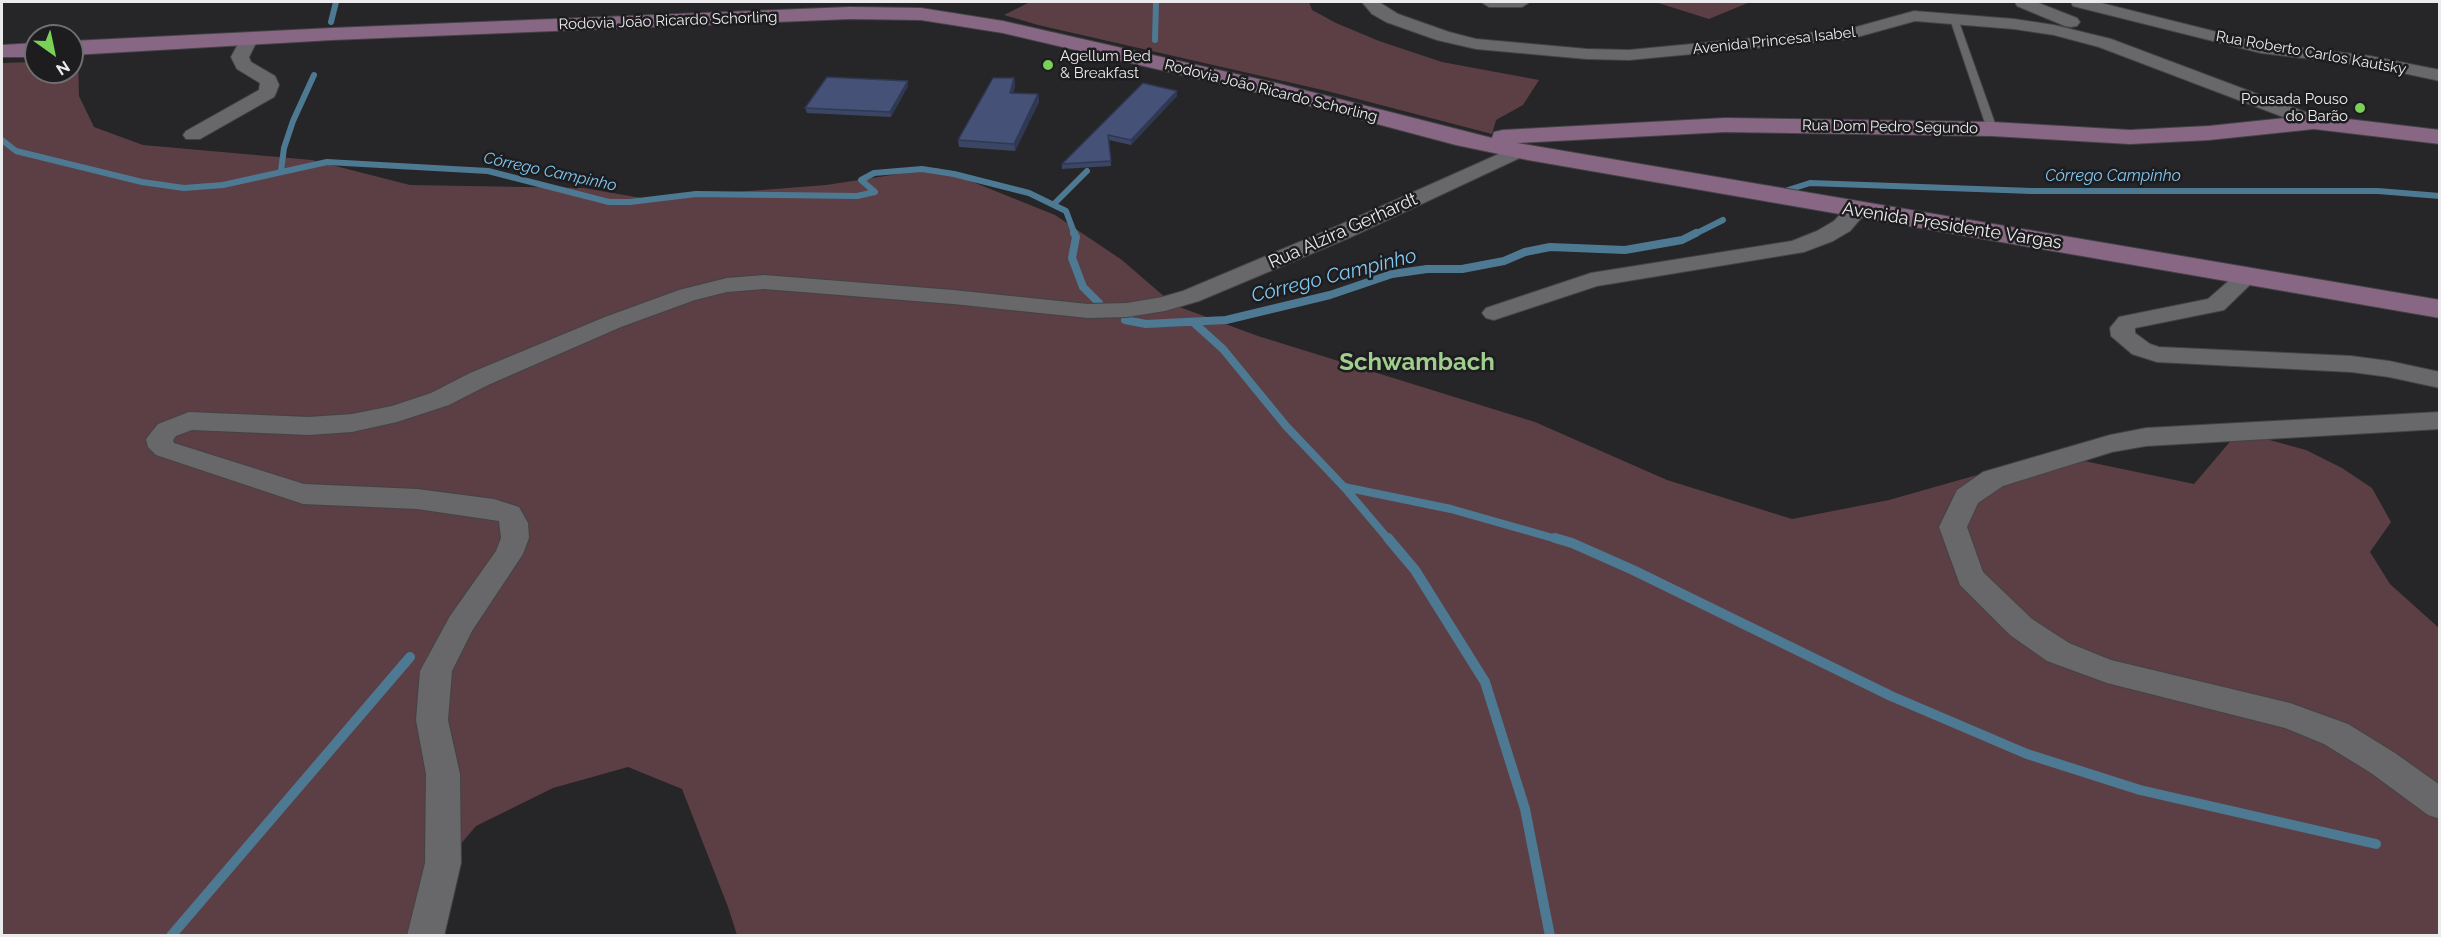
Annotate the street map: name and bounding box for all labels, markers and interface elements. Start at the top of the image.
street label: Rodovia João Ricardo Schorling [558,8,778,34]
north arrow [24,24,84,84]
street label: Avenida Princesa Isabel [1692,24,1856,58]
street label: Rua Roberto Carlos Kautsky [2214,27,2408,79]
place label: Agellum Bed & Breakfast [1060,47,1151,82]
street label: Rodovia João Ricardo Schorling [1163,56,1379,126]
text: N [53,57,73,79]
marker: Agellum Bed & Breakfast [1041,58,1055,72]
place label: Pousada Pouso do Barão [2241,90,2348,125]
marker: Pousada Pouso do Barão [2353,101,2367,115]
street label: Rua Dom Pedro Segundo [1802,116,1978,138]
water label: Córrego Campinho [482,149,618,195]
water label: Córrego Campinho [2045,166,2181,186]
street label: Rua Alzira Gerhardt [1265,188,1421,274]
street label: Avenida Presidente Vargas [1841,198,2063,254]
water label: Córrego Campinho [1249,244,1419,308]
district label: Schwambach [1339,349,1495,377]

